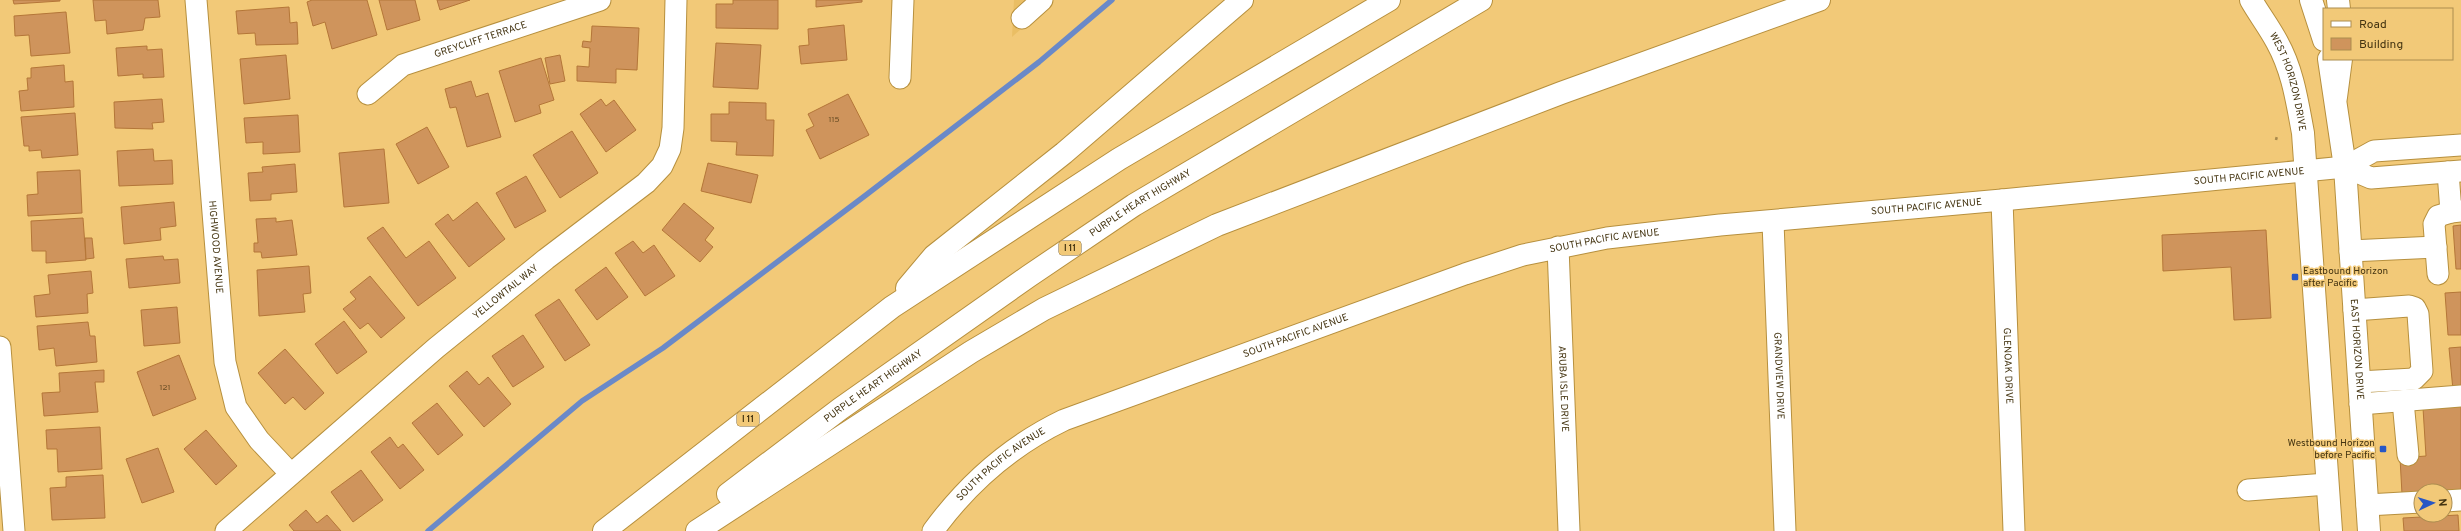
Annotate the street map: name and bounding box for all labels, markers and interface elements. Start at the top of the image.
legend [2323,8,2453,60]
text: Road [2359,17,2387,33]
street label: GREYCLIFF TERRACE [432,18,528,61]
street label: WEST HORIZON DRIVE [2266,30,2309,132]
text: Building [2359,37,2403,53]
house number: 115 [829,115,839,125]
street label: SOUTH PACIFIC AVENUE [2193,164,2305,188]
street label: PURPLE HEART HIGHWAY [1087,166,1194,240]
street label: SOUTH PACIFIC AVENUE [1870,195,1982,218]
street label: HIGHWOOD AVENUE [206,200,226,294]
street label: SOUTH PACIFIC AVENUE [1548,226,1660,256]
road number: I 11 [1059,241,1081,255]
street label: YELLOWTAIL WAY [470,261,541,322]
place label: Eastbound Horizon after Pacific [2303,265,2388,290]
marker: Eastbound Horizon after Pacific [2290,272,2300,282]
street label: EAST HORIZON DRIVE [2347,298,2367,400]
street label: SOUTH PACIFIC AVENUE [1241,311,1350,361]
street label: GLENOAK DRIVE [2000,327,2016,404]
street label: GRANDVIEW DRIVE [1771,332,1787,420]
street label: ARUBA ISLE DRIVE [1555,345,1572,432]
street label: PURPLE HEART HIGHWAY [821,346,925,425]
house number: 121 [160,383,170,393]
road number: I 11 [737,412,759,426]
street label: SOUTH PACIFIC AVENUE [954,424,1048,504]
place label: Westbound Horizon before Pacific [2287,437,2375,462]
marker: Westbound Horizon before Pacific [2378,444,2388,454]
north arrow [2413,483,2453,523]
text: N [2435,498,2449,507]

